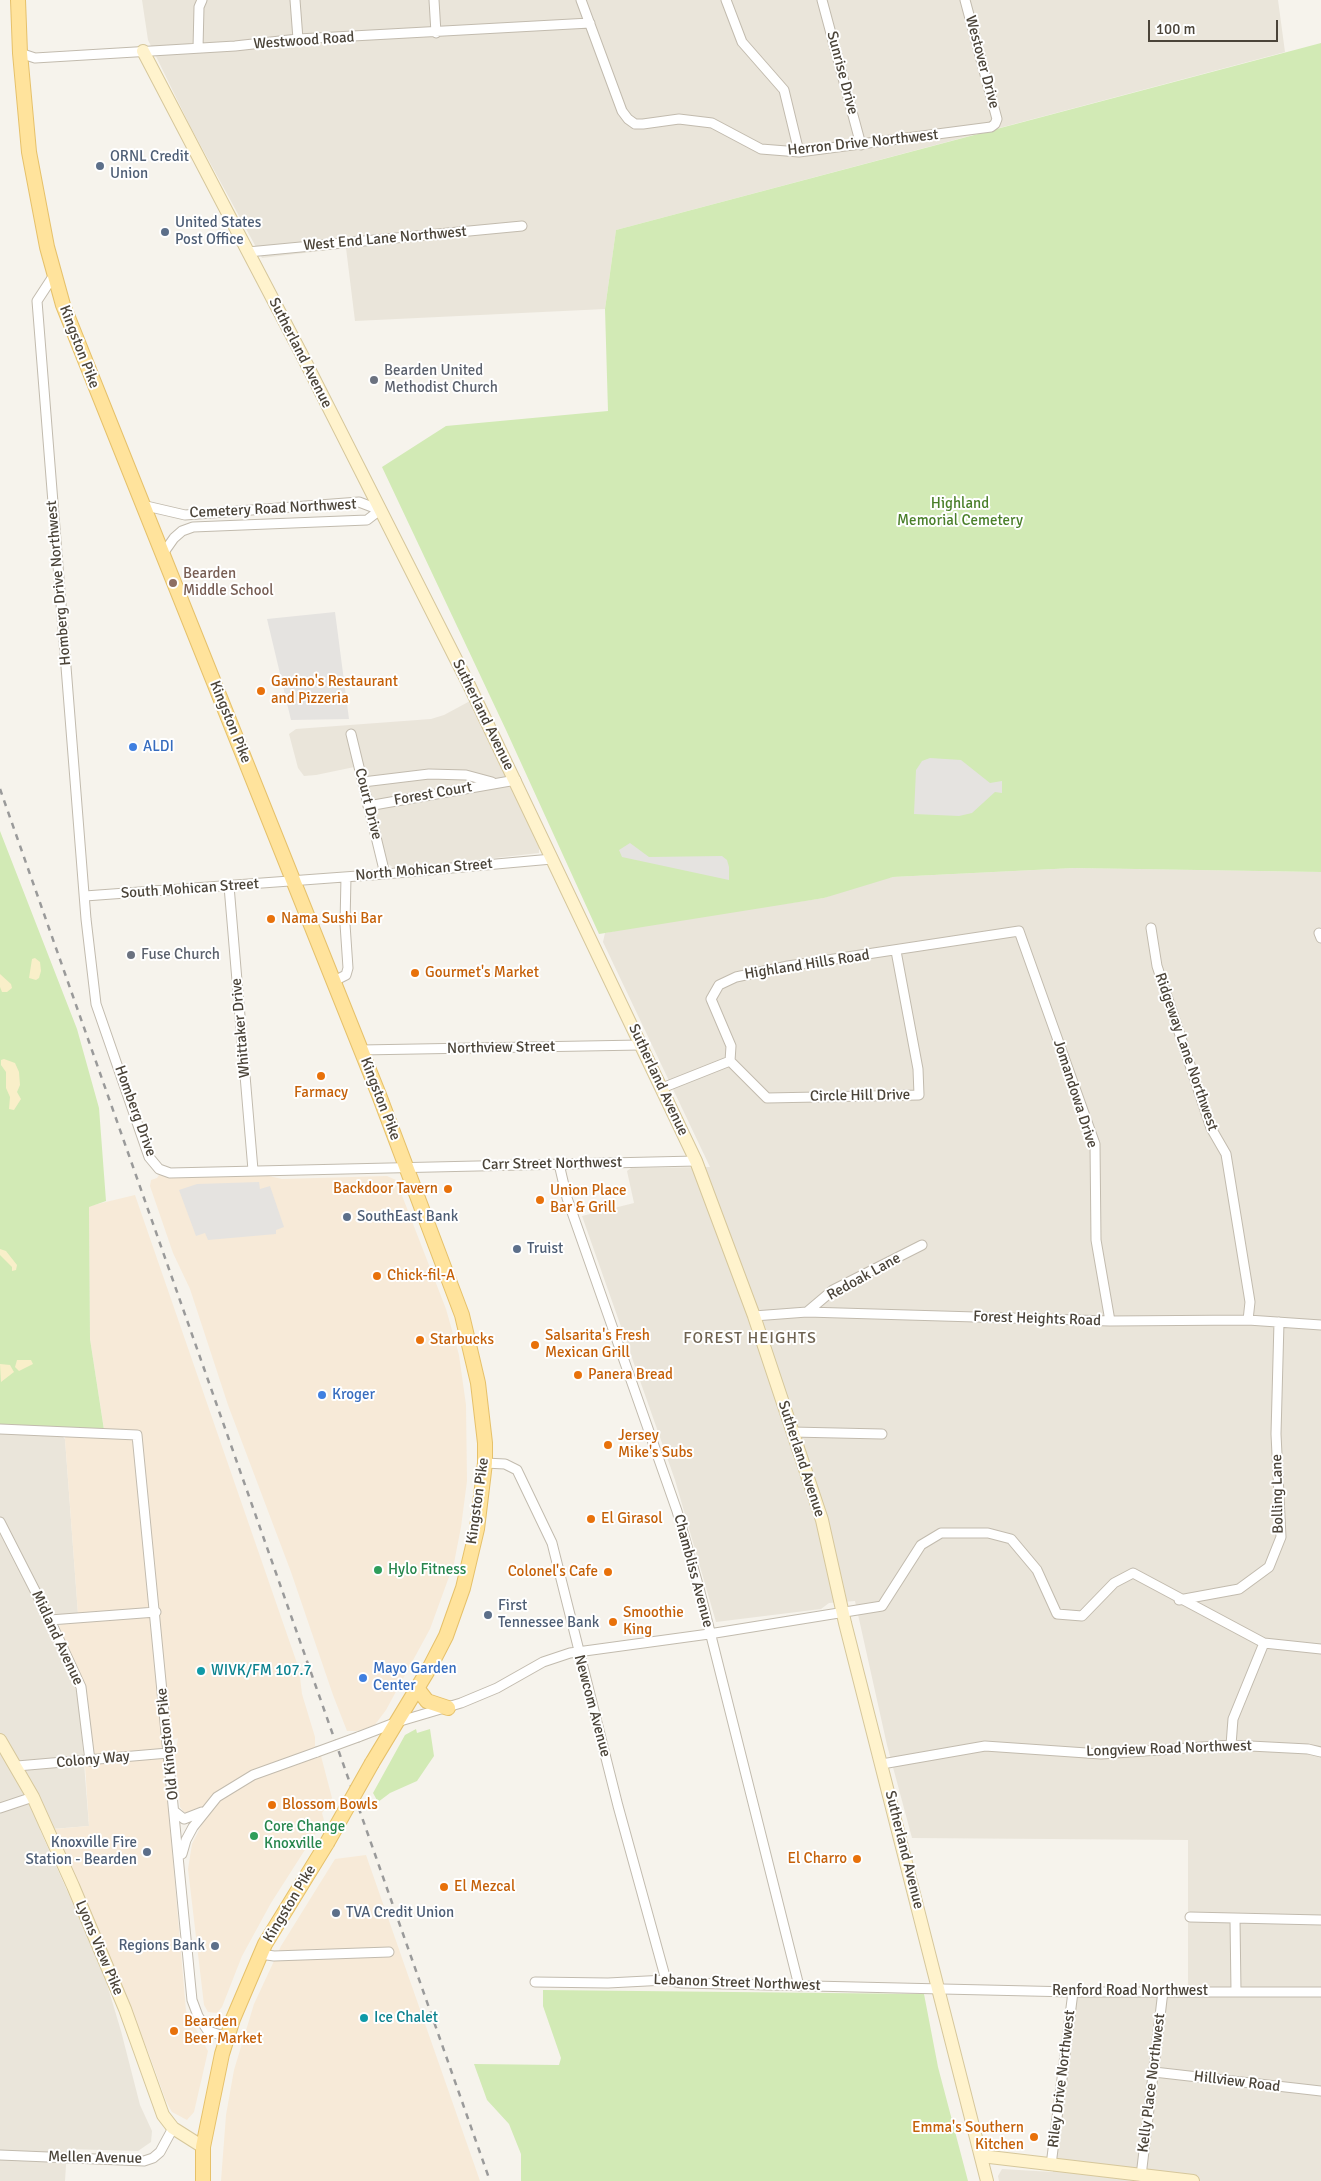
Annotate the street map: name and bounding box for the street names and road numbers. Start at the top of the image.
street label: Westover Drive [961,14,1003,110]
street label: Westwood Road [253,28,355,54]
street label: Sunrise Drive [822,29,862,117]
street label: Herron Drive Northwest [787,126,939,160]
street label: West End Lane Northwest [303,223,467,255]
street label: Sutherland Avenue [264,295,336,411]
street label: Kingston Pike [55,303,103,391]
street label: Cemetery Road Northwest [189,496,357,522]
street label: Homberg Drive Northwest [43,500,75,666]
street label: Sutherland Avenue [448,657,518,773]
street label: Kingston Pike [205,678,255,766]
street label: Court Drive [350,766,386,842]
street label: Forest Court [392,778,474,810]
street label: North Mohican Street [355,855,493,885]
street label: South Mohican Street [120,875,260,903]
street label: Highland Hills Road [743,946,871,984]
street label: Ridgeway Lane Northwest [1150,971,1222,1133]
street label: Whittaker Drive [228,977,254,1079]
street label: Sutherland Avenue [624,1021,692,1139]
street label: Jomandowa Drive [1049,1037,1101,1151]
street label: Northview Street [447,1038,555,1058]
street label: Kingston Pike [356,1055,404,1143]
street label: Homberg Drive [110,1063,160,1159]
street label: Circle Hill Drive [810,1086,910,1106]
street label: Carr Street Northwest [482,1154,622,1174]
street label: Redoak Lane [824,1249,904,1305]
street label: Forest Heights Road [973,1308,1101,1330]
street label: Sutherland Avenue [774,1399,828,1519]
street label: Bolling Lane [1268,1454,1288,1534]
street label: Kingston Pike [463,1456,493,1546]
street label: Chambliss Avenue [669,1512,717,1630]
street label: Midland Avenue [27,1588,87,1688]
street label: Newcom Avenue [570,1653,614,1759]
street label: Old Kingston Pike [153,1687,183,1801]
street label: Longview Road Northwest [1086,1737,1252,1761]
street label: Colony Way [56,1748,130,1772]
street label: Sutherland Avenue [881,1789,927,1911]
street label: Kingston Pike [260,1862,320,1946]
street label: Lyons View Pike [71,1898,127,1998]
street label: Lebanon Street Northwest [653,1971,821,1995]
street label: Renford Road Northwest [1052,1982,1208,2000]
street label: Riley Drive Northwest [1045,2009,1079,2149]
street label: Kelly Place Northwest [1135,2012,1169,2154]
street label: Hillview Road [1193,2068,1281,2096]
street label: Mellen Avenue [48,2148,142,2168]

